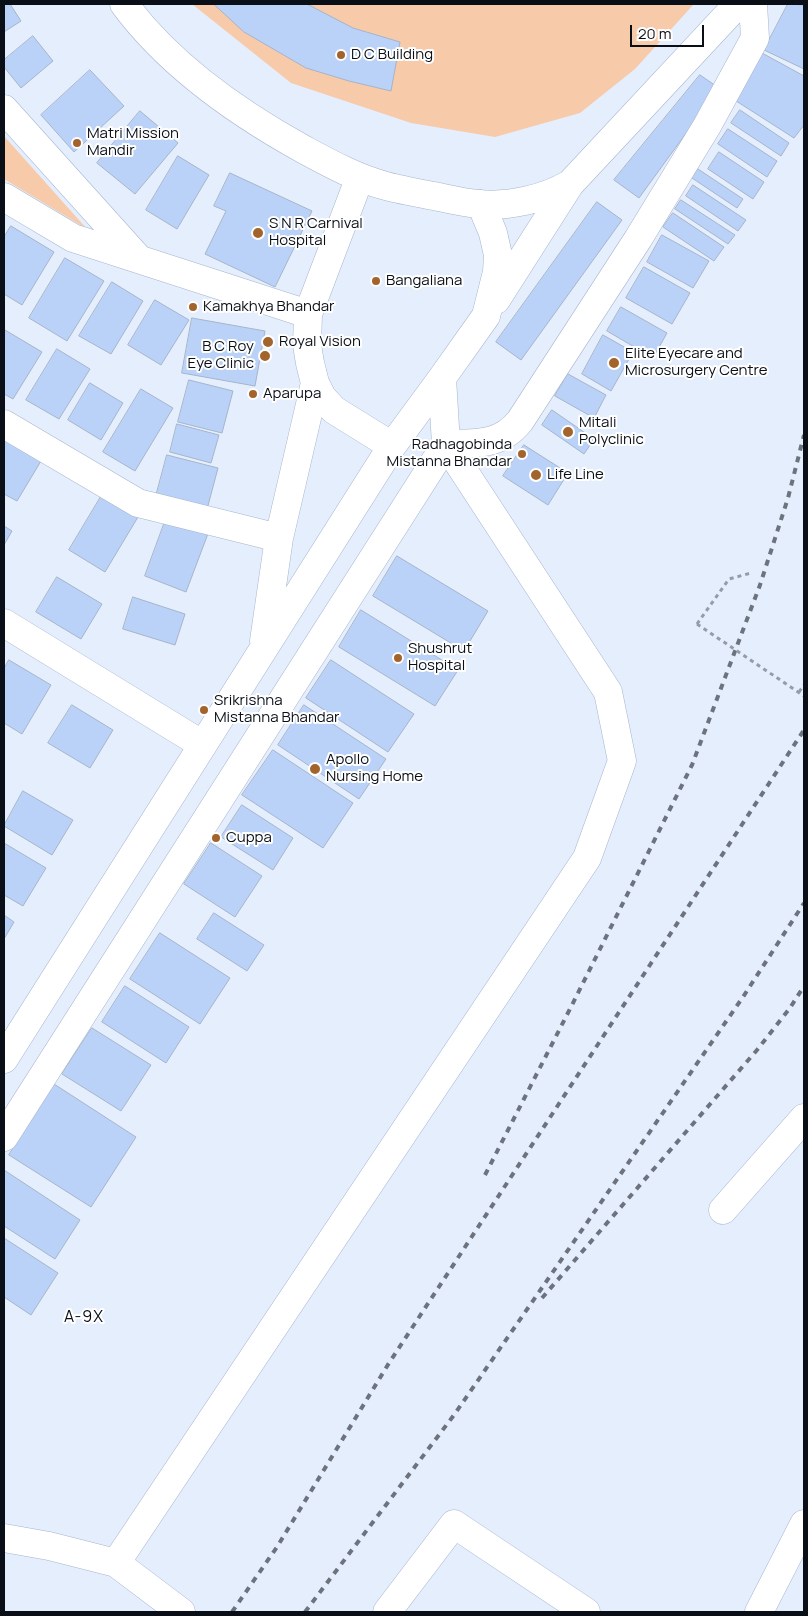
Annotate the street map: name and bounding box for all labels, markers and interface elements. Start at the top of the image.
scale bar [633,15,707,47]
text: 20 m [638,23,671,44]
place label: D C Building [351,46,433,64]
marker: D C Building [335,49,347,61]
place label: Matri Mission Mandir [87,125,179,160]
marker: Matri Mission Mandir [71,137,83,149]
place label: S N R Carnival Hospital [269,215,363,250]
marker: S N R Carnival Hospital [251,226,265,240]
place label: Bangaliana [386,272,462,290]
marker: Bangaliana [370,275,382,287]
place label: Kamakhya Bhandar [203,298,335,316]
marker: Kamakhya Bhandar [187,301,199,313]
place label: Royal Vision [279,333,361,351]
marker: Royal Vision [261,335,275,349]
place label: B C Roy Eye Clinic [188,338,254,373]
place label: Elite Eyecare and Microsurgery Centre [625,345,767,380]
marker: B C Roy Eye Clinic [258,349,272,363]
marker: Elite Eyecare and Microsurgery Centre [607,356,621,370]
place label: Aparupa [263,385,321,403]
marker: Aparupa [247,388,259,400]
place label: Mitali Polyclinic [579,414,644,449]
marker: Mitali Polyclinic [561,425,575,439]
place label: Radhagobinda Mistanna Bhandar [387,436,512,471]
marker: Radhagobinda Mistanna Bhandar [516,448,528,460]
place label: Life Line [547,466,604,484]
marker: Life Line [529,468,543,482]
place label: Shushrut Hospital [408,640,472,675]
marker: Shushrut Hospital [392,652,404,664]
place label: Srikrishna Mistanna Bhandar [214,692,339,727]
marker: Srikrishna Mistanna Bhandar [198,704,210,716]
place label: Apollo Nursing Home [326,751,423,786]
marker: Apollo Nursing Home [308,762,322,776]
place label: Cuppa [226,829,272,847]
marker: Cuppa [210,832,222,844]
district label: A-9X [64,1308,104,1328]

